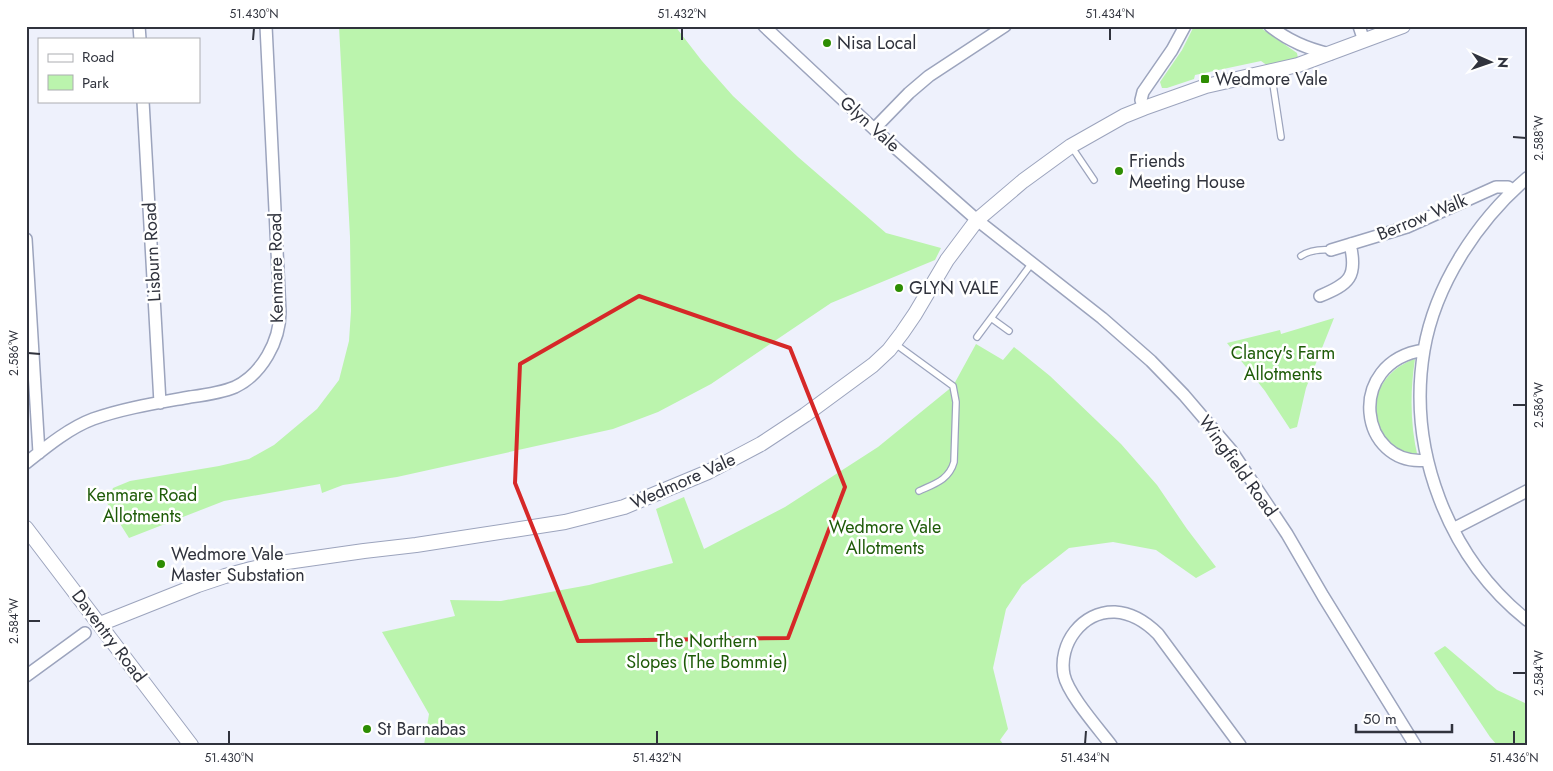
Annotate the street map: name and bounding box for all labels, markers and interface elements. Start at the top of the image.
text: 51.430°N [229,5,279,23]
text: 51.432°N [658,5,706,23]
text: 51.434°N [1086,5,1134,23]
place label: Nisa Local [837,30,916,56]
marker: Nisa Local [821,37,833,49]
legend [38,38,200,102]
north arrow [1466,38,1516,88]
text: Road [82,46,114,68]
text: N [1493,57,1513,68]
place label: Wedmore Vale [1215,66,1328,92]
text: Park [82,72,109,94]
marker: Wedmore Vale [1199,73,1211,85]
street label: Glyn Vale [834,90,906,158]
text: 2.588°W [1530,115,1548,161]
place label: Friends Meeting House [1129,148,1245,195]
marker: Friends Meeting House [1113,165,1125,177]
street label: Berrow Walk [1373,187,1471,247]
street label: Lisburn Road [136,202,168,302]
street label: Kenmare Road [262,213,290,323]
place label: GLYN VALE [909,275,999,301]
marker: GLYN VALE [893,282,905,294]
text: 2.586°W [5,330,23,376]
park label: Clancy's Farm Allotments [1231,340,1335,387]
text: 2.586°W [1530,382,1548,428]
street label: Wingfield Road [1192,410,1284,522]
street label: Wedmore Vale [626,446,740,516]
park label: Kenmare Road Allotments [87,482,197,529]
park label: Wedmore Vale Allotments [829,514,941,561]
place label: Wedmore Vale Master Substation [171,541,305,588]
marker: Wedmore Vale Master Substation [155,558,167,570]
street label: Daventry Road [65,584,153,688]
text: 2.584°W [5,598,23,644]
park label: The Northern Slopes (The Bommie) [626,628,788,675]
text: 2.584°W [1530,650,1548,696]
scale bar [1356,701,1452,733]
text: 50 m [1363,708,1397,730]
place label: St Barnabas [377,716,466,742]
marker: St Barnabas [361,723,373,735]
text: 51.430°N [204,749,254,767]
text: 51.432°N [633,749,681,767]
text: 51.434°N [1061,749,1109,767]
text: 51.436°N [1490,749,1538,767]

